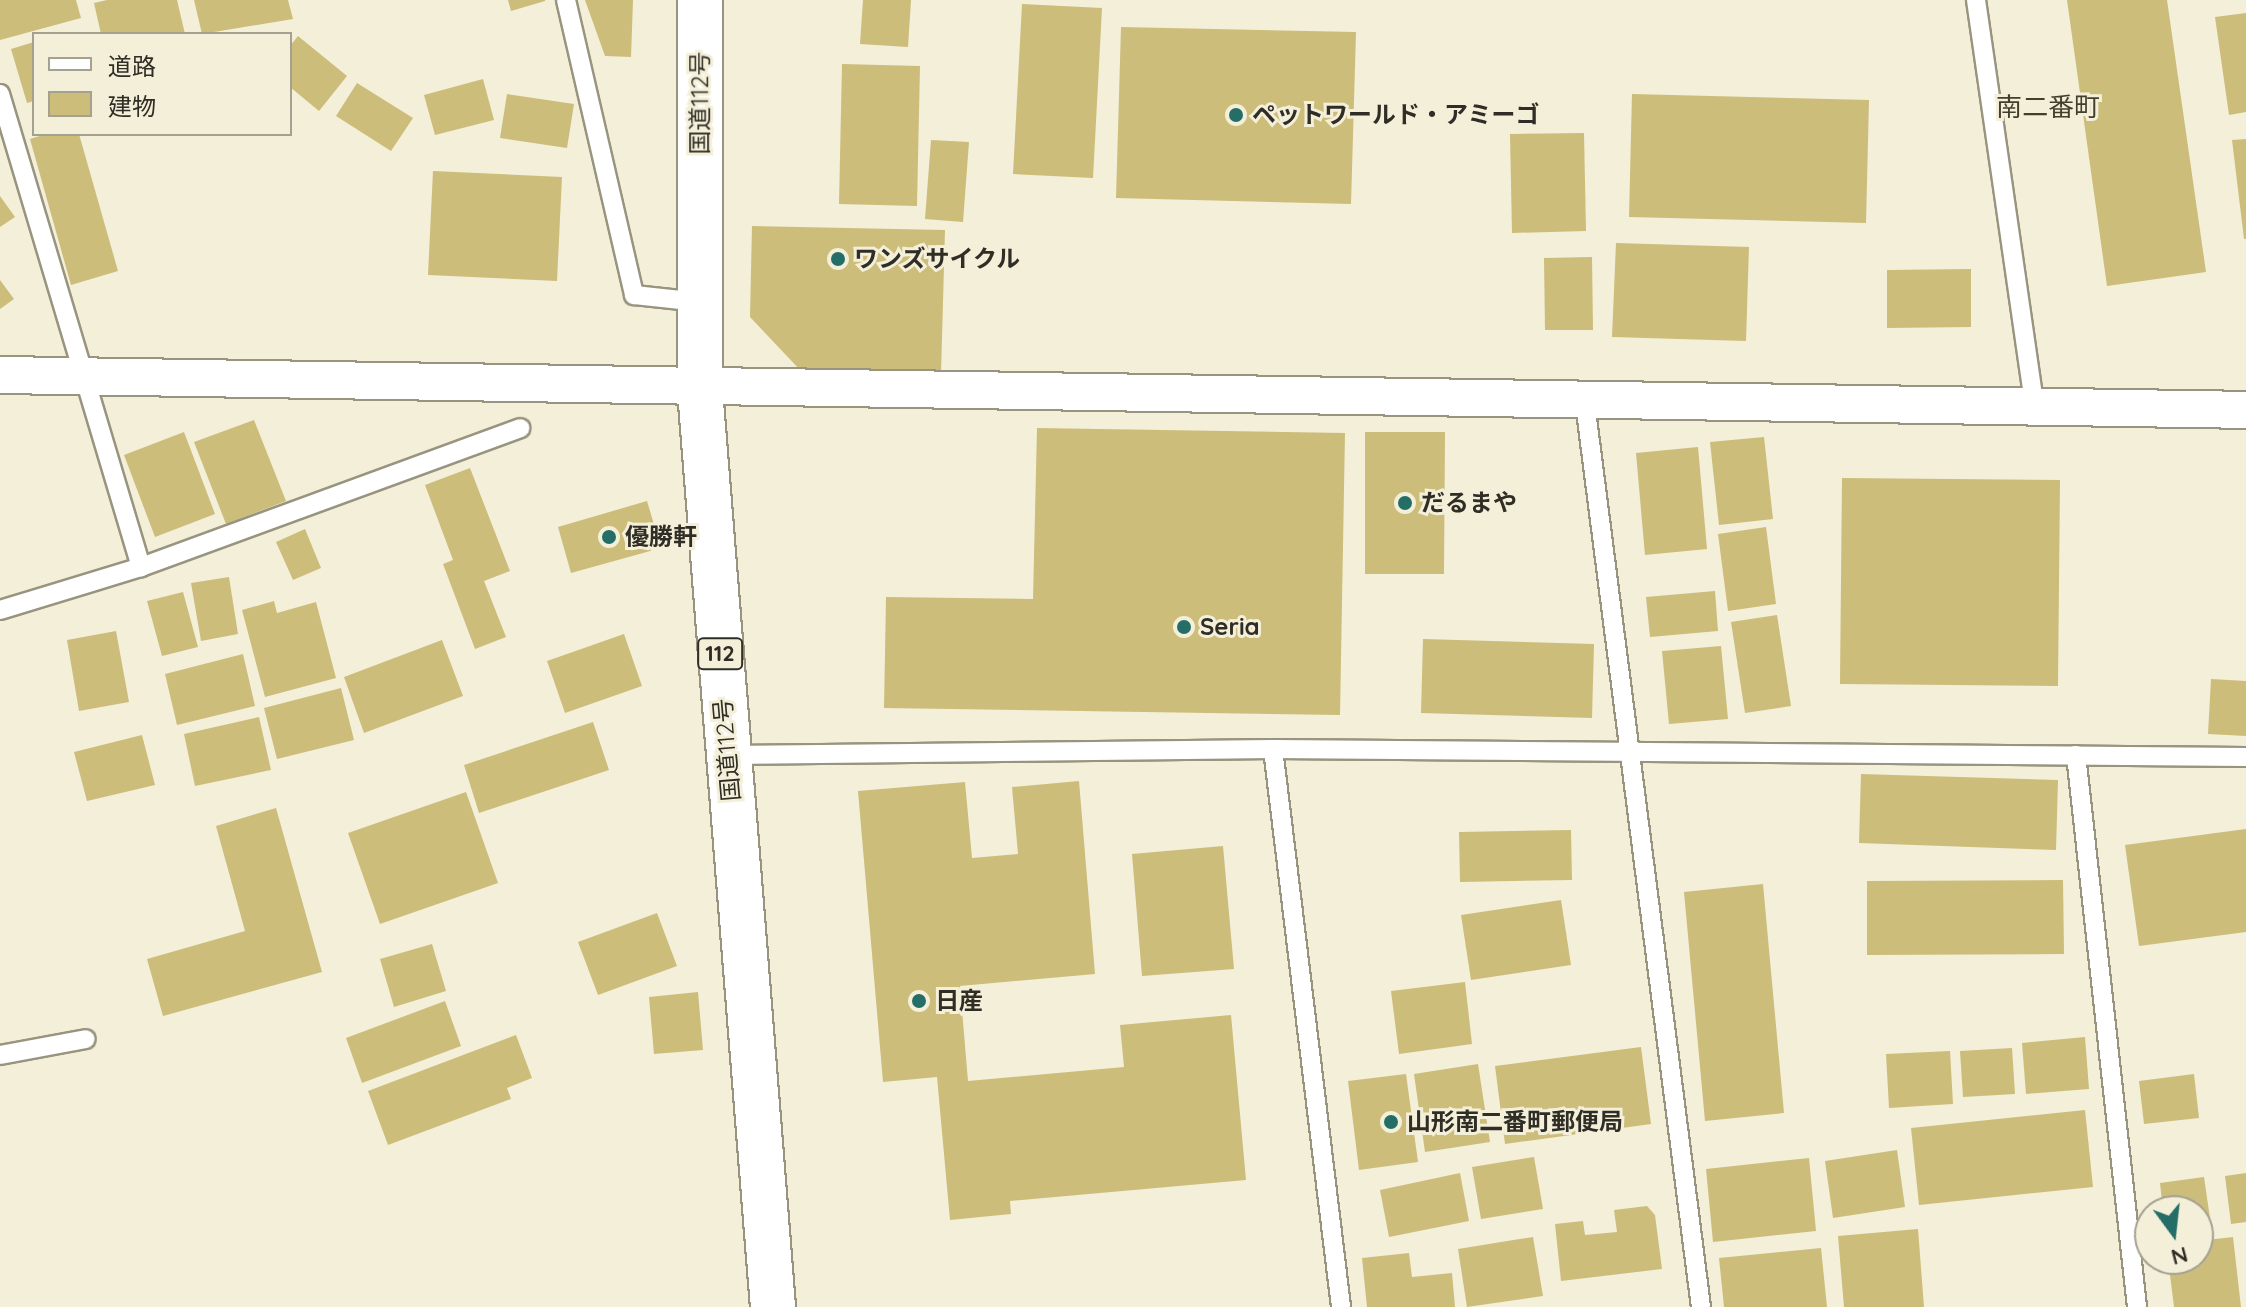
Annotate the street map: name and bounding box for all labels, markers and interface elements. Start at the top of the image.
legend [32,32,292,136]
text: 道路 [108,51,156,81]
street label: 国道112号 [686,51,714,155]
text: 建物 [108,91,156,121]
district label: 南二番町 [1996,91,2100,123]
place label: ペットワールド・アミーゴ [1252,101,1540,129]
marker: ペットワールド・アミーゴ [1227,106,1245,124]
place label: ワンズサイクル [854,245,1022,273]
marker: ワンズサイクル [829,250,847,268]
place label: だるまや [1421,489,1517,517]
marker: だるまや [1396,494,1414,512]
place label: 優勝軒 [625,523,697,551]
marker: 優勝軒 [600,528,618,546]
place label: Seria [1200,613,1260,641]
marker: Seria [1175,618,1193,636]
road number: 112 [696,636,744,672]
street label: 国道112号 [708,697,746,803]
place label: 日産 [935,987,983,1015]
marker: 日産 [910,992,928,1010]
place label: 山形南二番町郵便局 [1407,1108,1623,1136]
marker: 山形南二番町郵便局 [1382,1113,1400,1131]
north arrow [2134,1195,2214,1275]
text: N [2168,1241,2191,1272]

